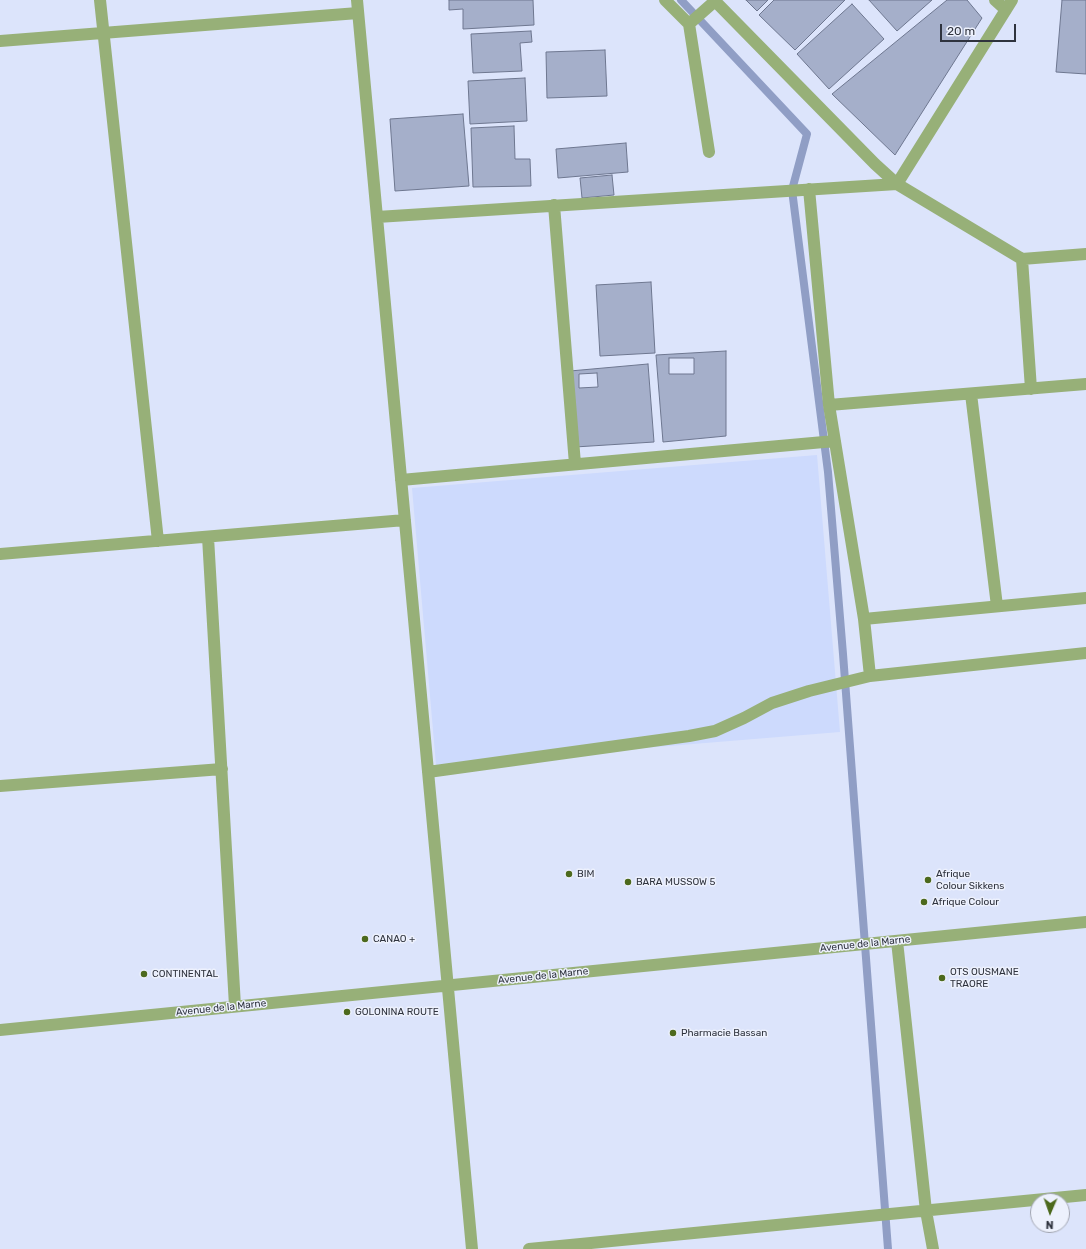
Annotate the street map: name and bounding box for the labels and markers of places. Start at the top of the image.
place label: BIM [577,868,594,880]
place label: Afrique Colour Sikkens [936,868,1004,892]
marker: BIM [564,869,574,879]
marker: Afrique Colour Sikkens [923,875,933,885]
place label: BARA MUSSOW 5 [636,876,715,888]
marker: BARA MUSSOW 5 [623,877,633,887]
place label: Afrique Colour [932,896,999,908]
marker: Afrique Colour [919,897,929,907]
place label: CANAO + [373,933,415,945]
marker: CANAO + [360,934,370,944]
place label: OTS OUSMANE TRAORE [950,966,1019,990]
place label: CONTINENTAL [152,968,218,980]
marker: CONTINENTAL [139,969,149,979]
marker: OTS OUSMANE TRAORE [937,973,947,983]
place label: GOLONINA ROUTE [355,1006,439,1018]
marker: GOLONINA ROUTE [342,1007,352,1017]
place label: Pharmacie Bassan [681,1027,767,1039]
marker: Pharmacie Bassan [668,1028,678,1038]

